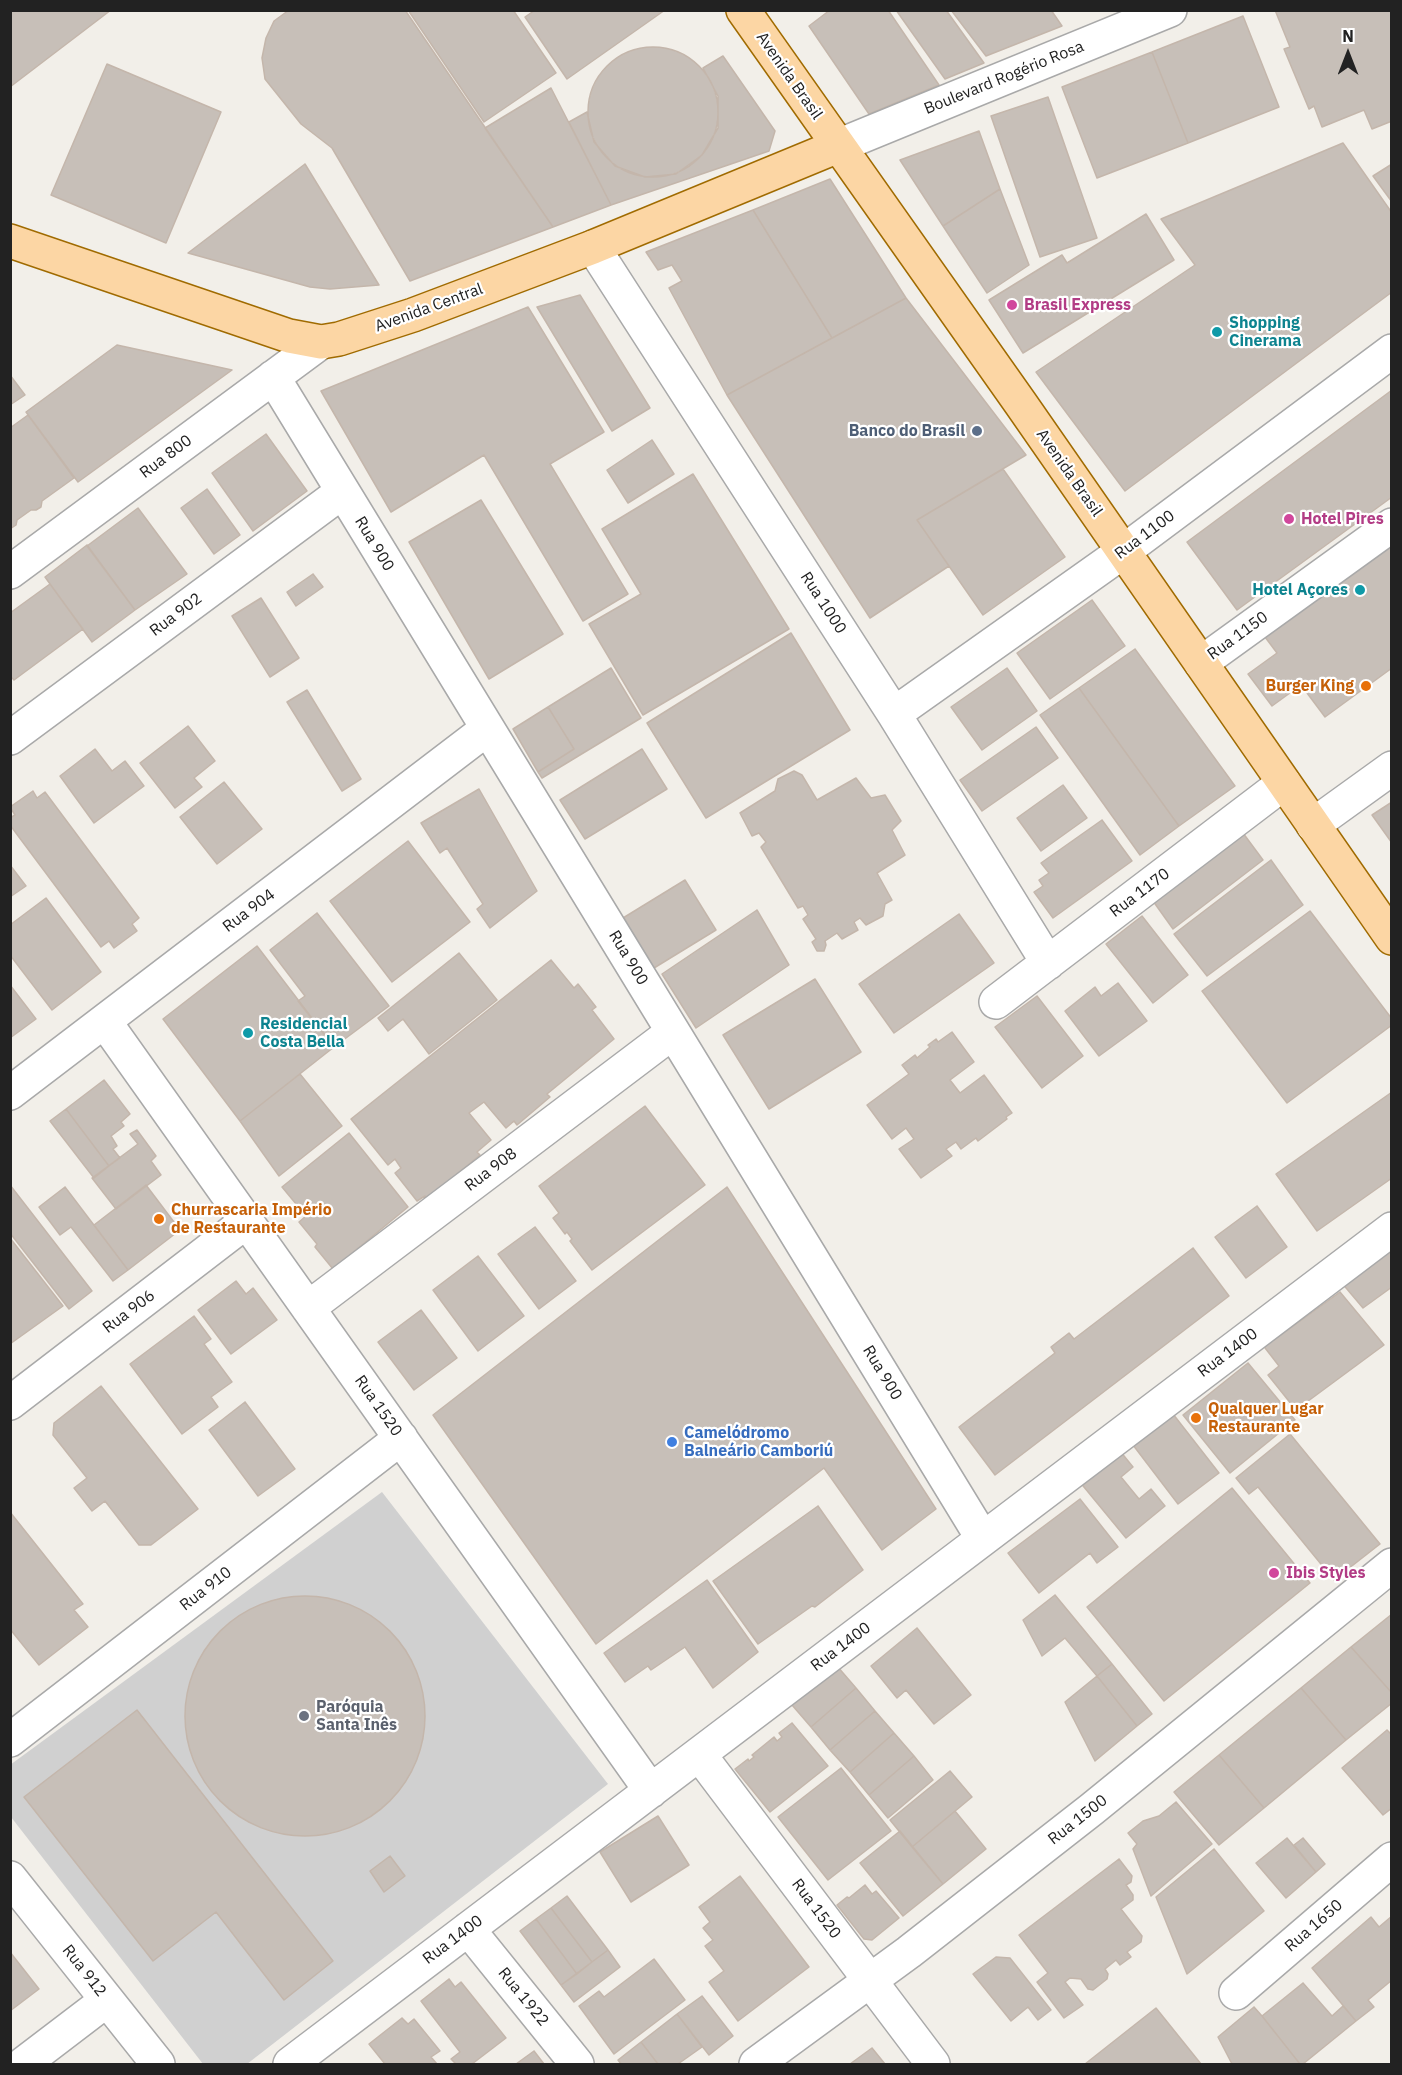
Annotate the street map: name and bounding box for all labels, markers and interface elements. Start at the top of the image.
north arrow [1318,24,1378,84]
text: N [1342,26,1354,46]
street label: Avenida Brasil [752,29,826,123]
street label: Boulevard Rogério Rosa [921,37,1087,119]
street label: Avenida Central [372,280,486,336]
place label: Brasil Express [1024,295,1131,315]
marker: Brasil Express [1005,298,1019,312]
place label: Shopping Cinerama [1229,313,1301,351]
marker: Shopping Cinerama [1210,325,1224,339]
place label: Banco do Brasil [849,421,965,441]
marker: Banco do Brasil [970,424,984,438]
street label: Avenida Brasil [1032,426,1106,520]
street label: Rua 800 [136,431,196,483]
street label: Rua 1100 [1111,506,1179,564]
place label: Hotel Pires [1301,509,1384,529]
marker: Hotel Pires [1282,512,1296,526]
street label: Rua 900 [350,513,398,575]
street label: Rua 1000 [796,568,850,638]
place label: Hotel Açores [1252,580,1348,600]
marker: Hotel Açores [1353,583,1367,597]
street label: Rua 902 [146,589,206,641]
street label: Rua 1150 [1204,608,1272,664]
place label: Burger King [1266,676,1354,696]
marker: Burger King [1359,679,1373,693]
street label: Rua 1170 [1106,864,1174,922]
street label: Rua 904 [219,885,279,937]
street label: Rua 900 [604,927,652,989]
place label: Residencial Costa Bella [260,1014,347,1052]
marker: Residencial Costa Bella [241,1026,255,1040]
street label: Rua 908 [461,1144,521,1196]
place label: Churrascaria Império de Restaurante [171,1200,332,1238]
marker: Churrascaria Império de Restaurante [152,1212,166,1226]
street label: Rua 906 [99,1286,159,1338]
street label: Rua 1400 [1194,1324,1262,1382]
street label: Rua 900 [858,1342,906,1404]
street label: Rua 1520 [350,1372,406,1440]
place label: Qualquer Lugar Restaurante [1208,1399,1324,1437]
marker: Qualquer Lugar Restaurante [1189,1411,1203,1425]
place label: Camelódromo Balneário Camboriú [684,1423,833,1461]
marker: Camelódromo Balneário Camboriú [665,1435,679,1449]
street label: Rua 910 [176,1563,236,1615]
place label: Ibis Styles [1286,1563,1366,1583]
marker: Ibis Styles [1267,1566,1281,1580]
street label: Rua 1400 [807,1618,875,1676]
place label: Paróquia Santa Inês [316,1697,397,1735]
marker: Paróquia Santa Inês [297,1709,311,1723]
street label: Rua 1500 [1044,1791,1112,1849]
street label: Rua 1520 [787,1875,845,1943]
street label: Rua 1650 [1281,1896,1347,1956]
street label: Rua 1400 [419,1911,487,1969]
street label: Rua 912 [58,1941,110,2001]
street label: Rua 1922 [493,1964,553,2030]

